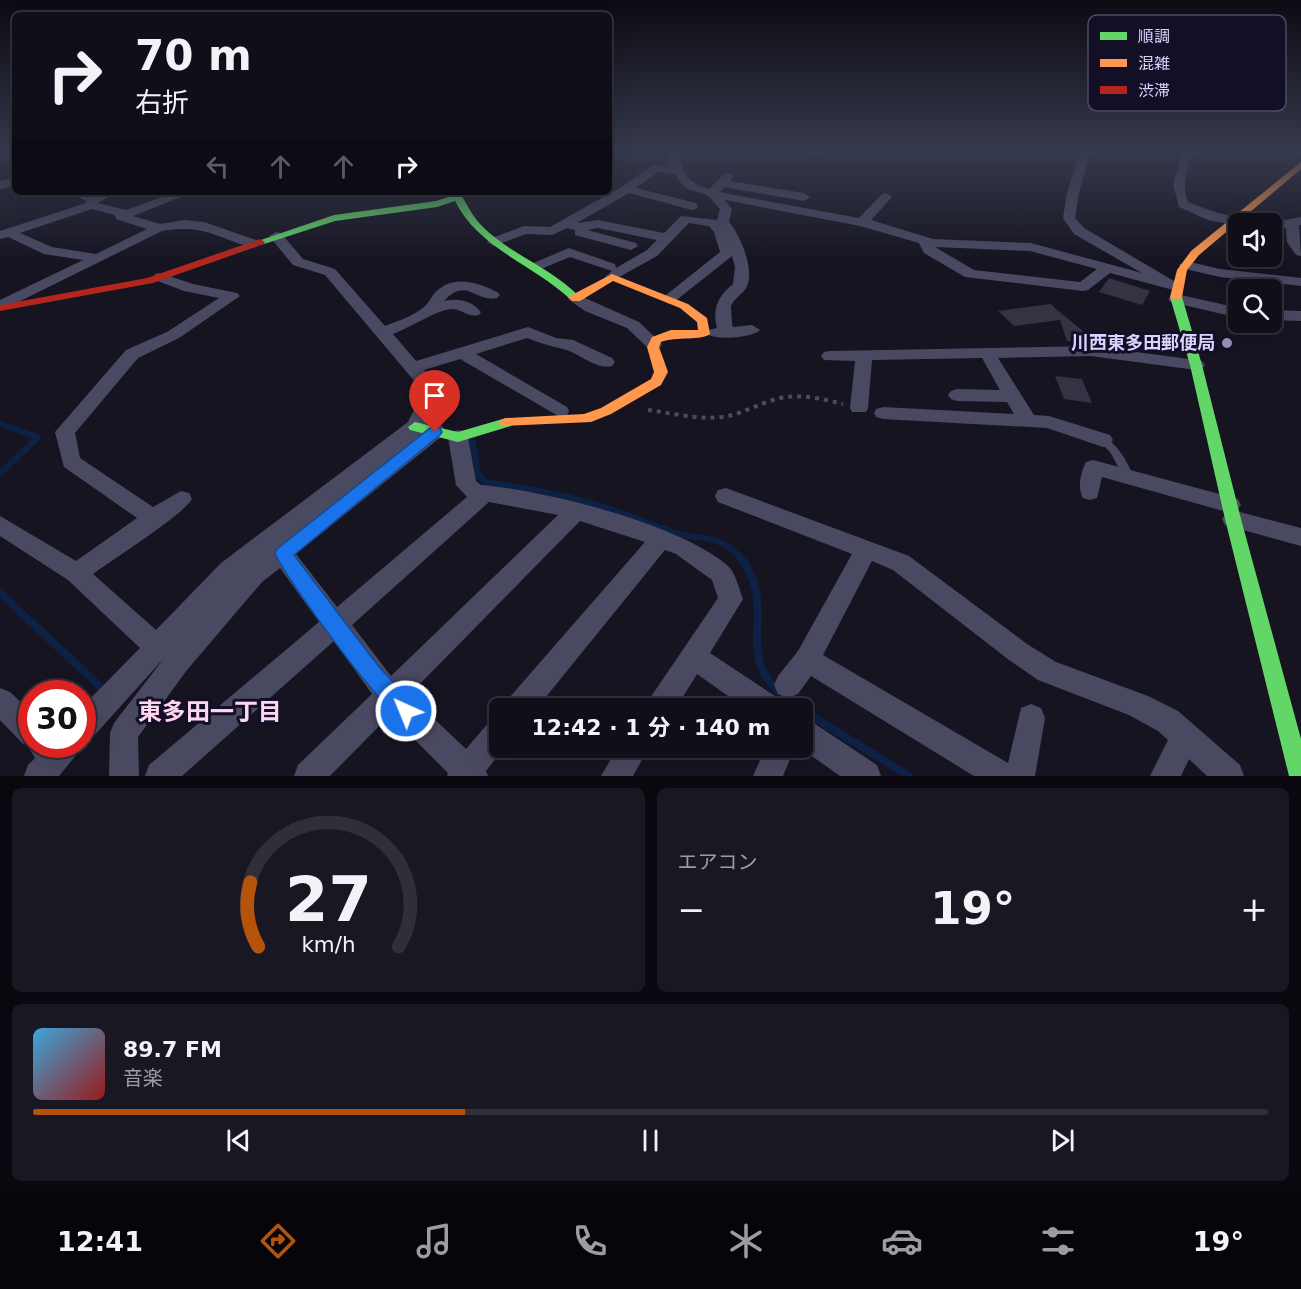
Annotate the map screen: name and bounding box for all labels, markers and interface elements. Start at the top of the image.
legend [1088,15,1286,111]
text: 順調 [1138,27,1170,46]
text: 70 m [135,31,252,80]
icon: right [36,36,114,114]
text: 混雑 [1138,54,1170,73]
text: 渋滞 [1138,81,1170,100]
text: 右折 [135,87,189,118]
icon: left [201,150,234,183]
icon: ahead [264,150,297,183]
icon: ahead [327,150,360,183]
icon: right [390,150,423,183]
map controls [1228,213,1282,333]
button: sound [1228,213,1282,267]
button: search [1228,279,1282,333]
place label: 川西東多田郵便局 [1071,332,1215,353]
marker: 川西東多田郵便局 [1220,336,1234,350]
pin [409,370,460,432]
icon: arrive [418,379,451,412]
position arrow [374,679,438,743]
speed limit sign: 30 [18,680,96,758]
district label: 東多田一丁目 [138,698,282,726]
text: 12:42 · 1 分 · 140 m [532,715,770,740]
text: エアコン [678,850,758,874]
text: 27 [285,863,372,936]
text: 19° [930,882,1015,935]
text: − [678,890,705,929]
text: + [1240,890,1268,929]
text: km/h [301,932,355,957]
text: 89.7 FM [123,1037,222,1062]
text: 音楽 [123,1066,163,1090]
icon: previous [222,1124,255,1157]
icon: pause [634,1124,667,1157]
icon: next [1046,1124,1079,1157]
icon: directions [257,1220,299,1262]
icon: music [413,1220,455,1262]
icon: phone [569,1220,611,1262]
icon: climate [725,1220,767,1262]
icon: car [881,1220,923,1262]
icon: filters [1037,1220,1079,1262]
text: 12:41 [57,1226,143,1257]
text: 19° [1193,1226,1244,1257]

